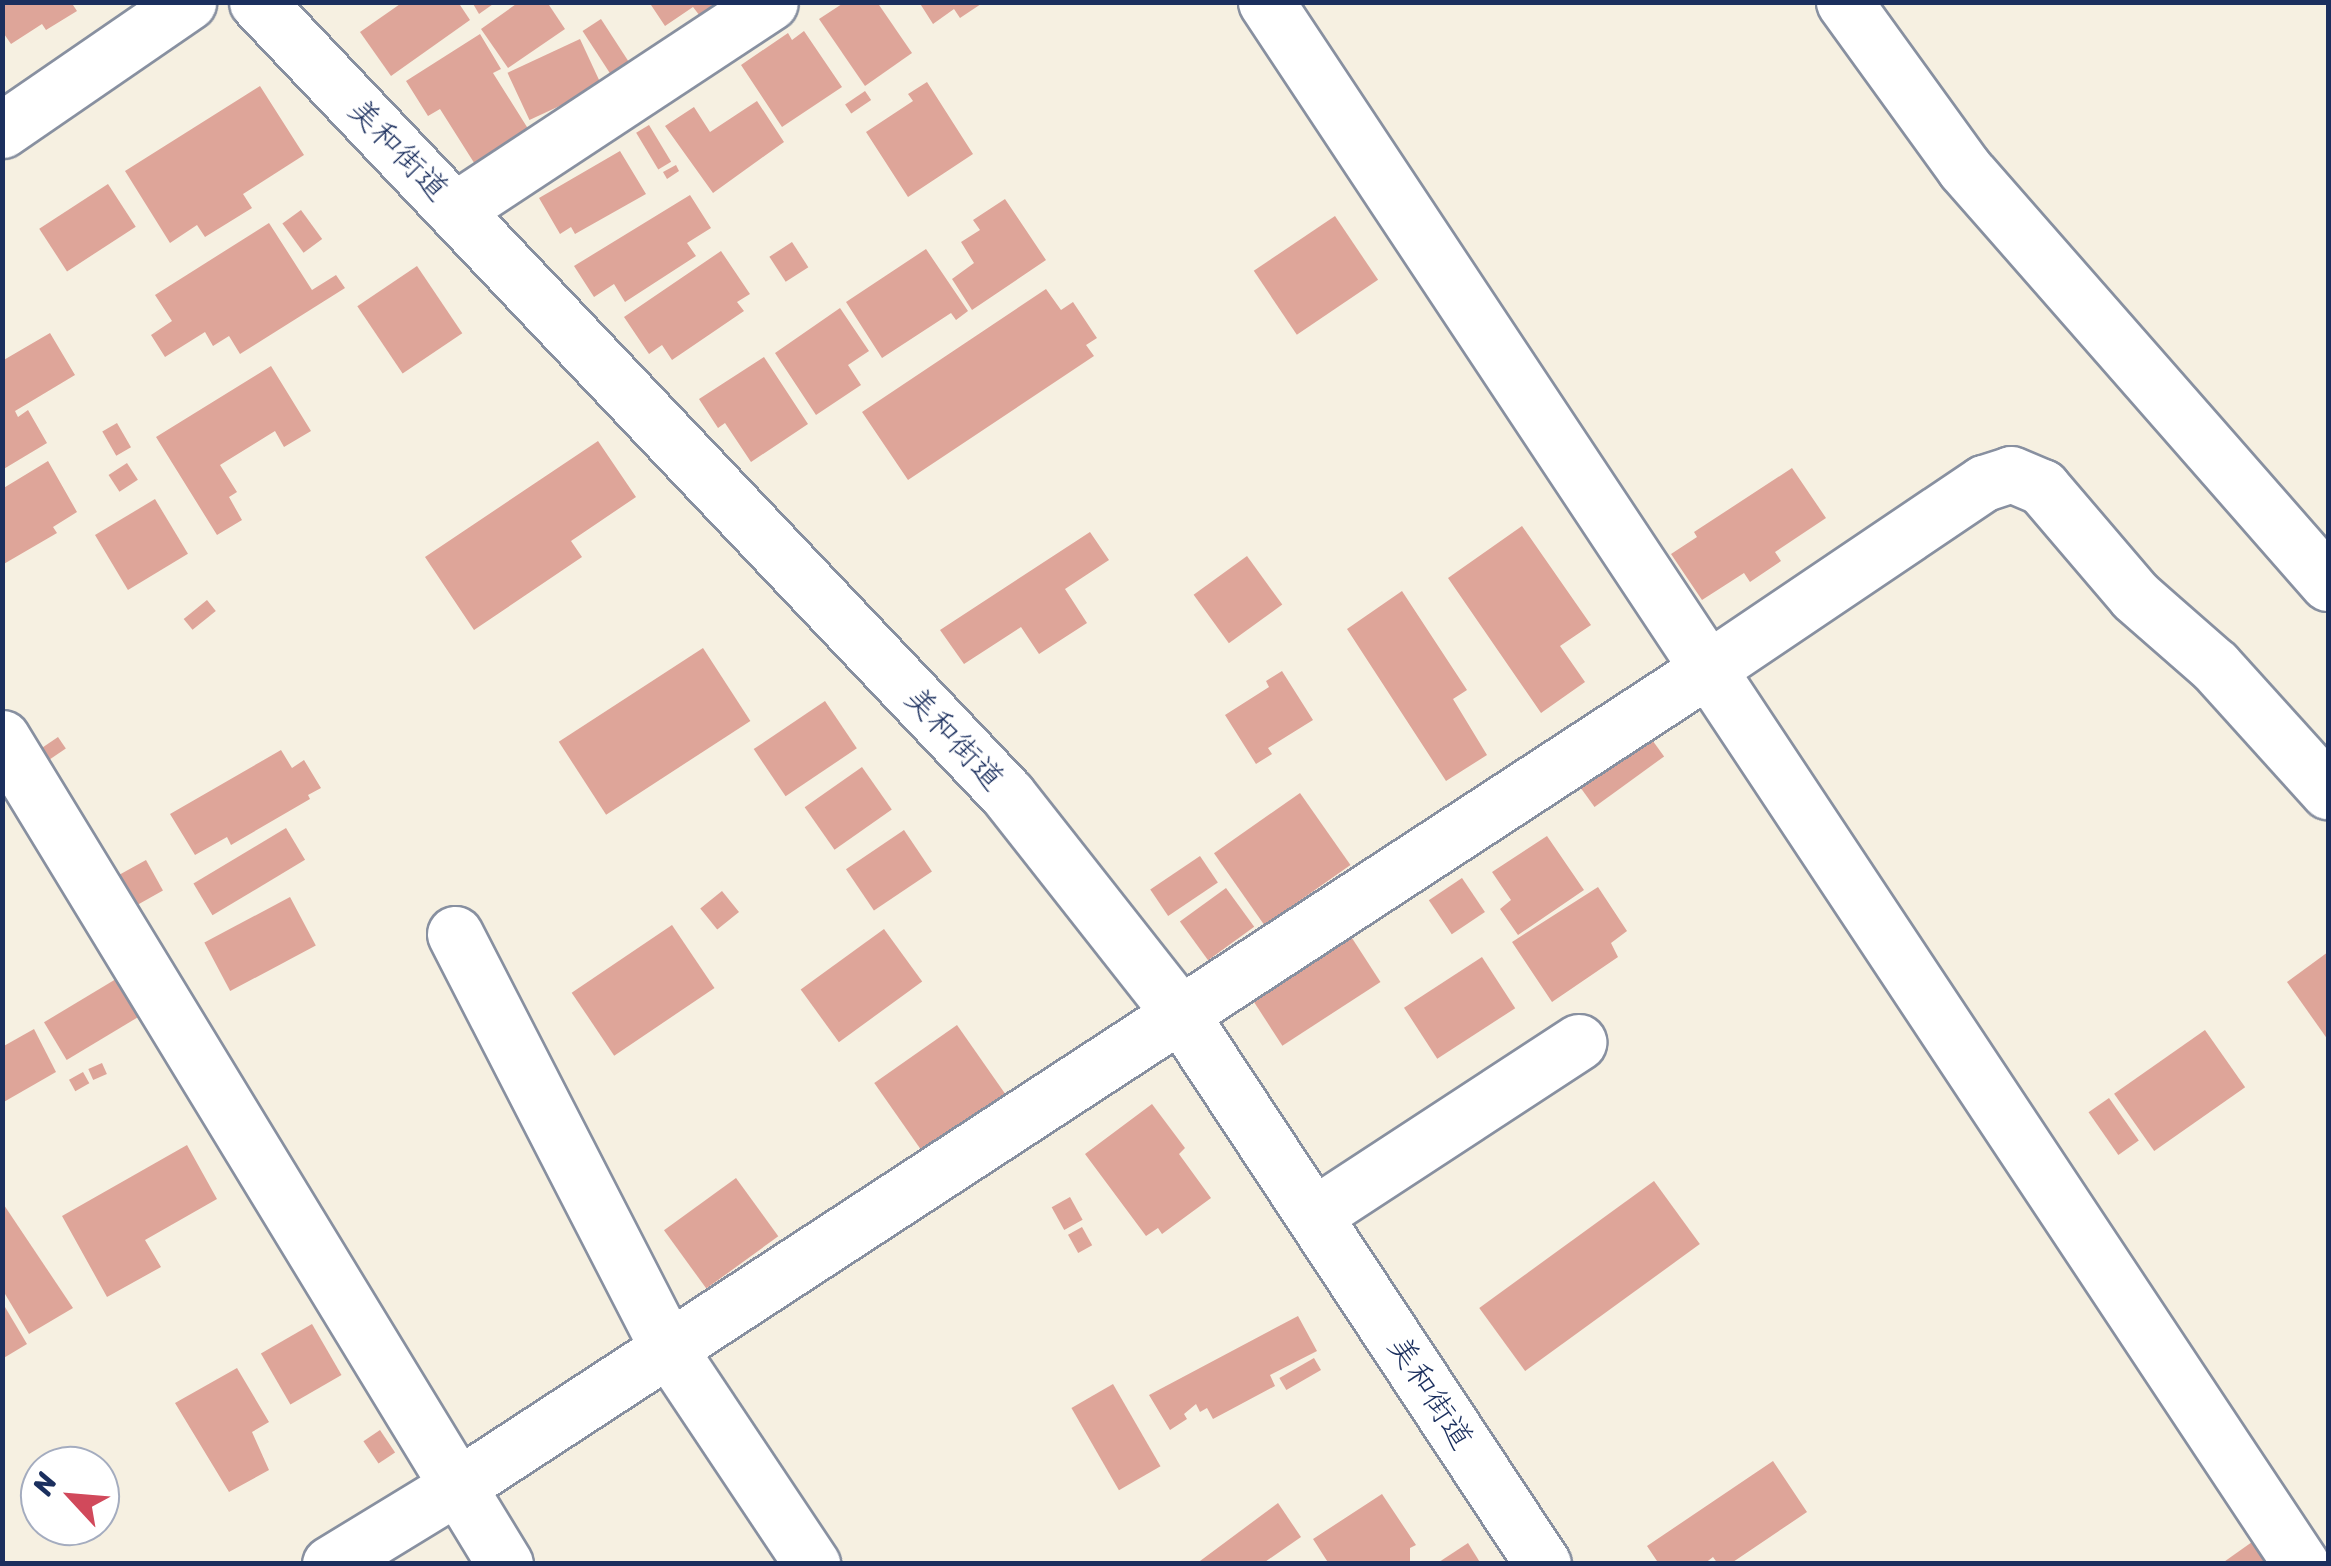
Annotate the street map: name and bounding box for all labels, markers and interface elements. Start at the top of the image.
street label: 美和街道 [340,91,456,209]
street label: 美和街道 [896,679,1012,799]
street label: 美和街道 [1379,1329,1481,1457]
north arrow [20,1446,120,1546]
text: N [18,1464,71,1503]

